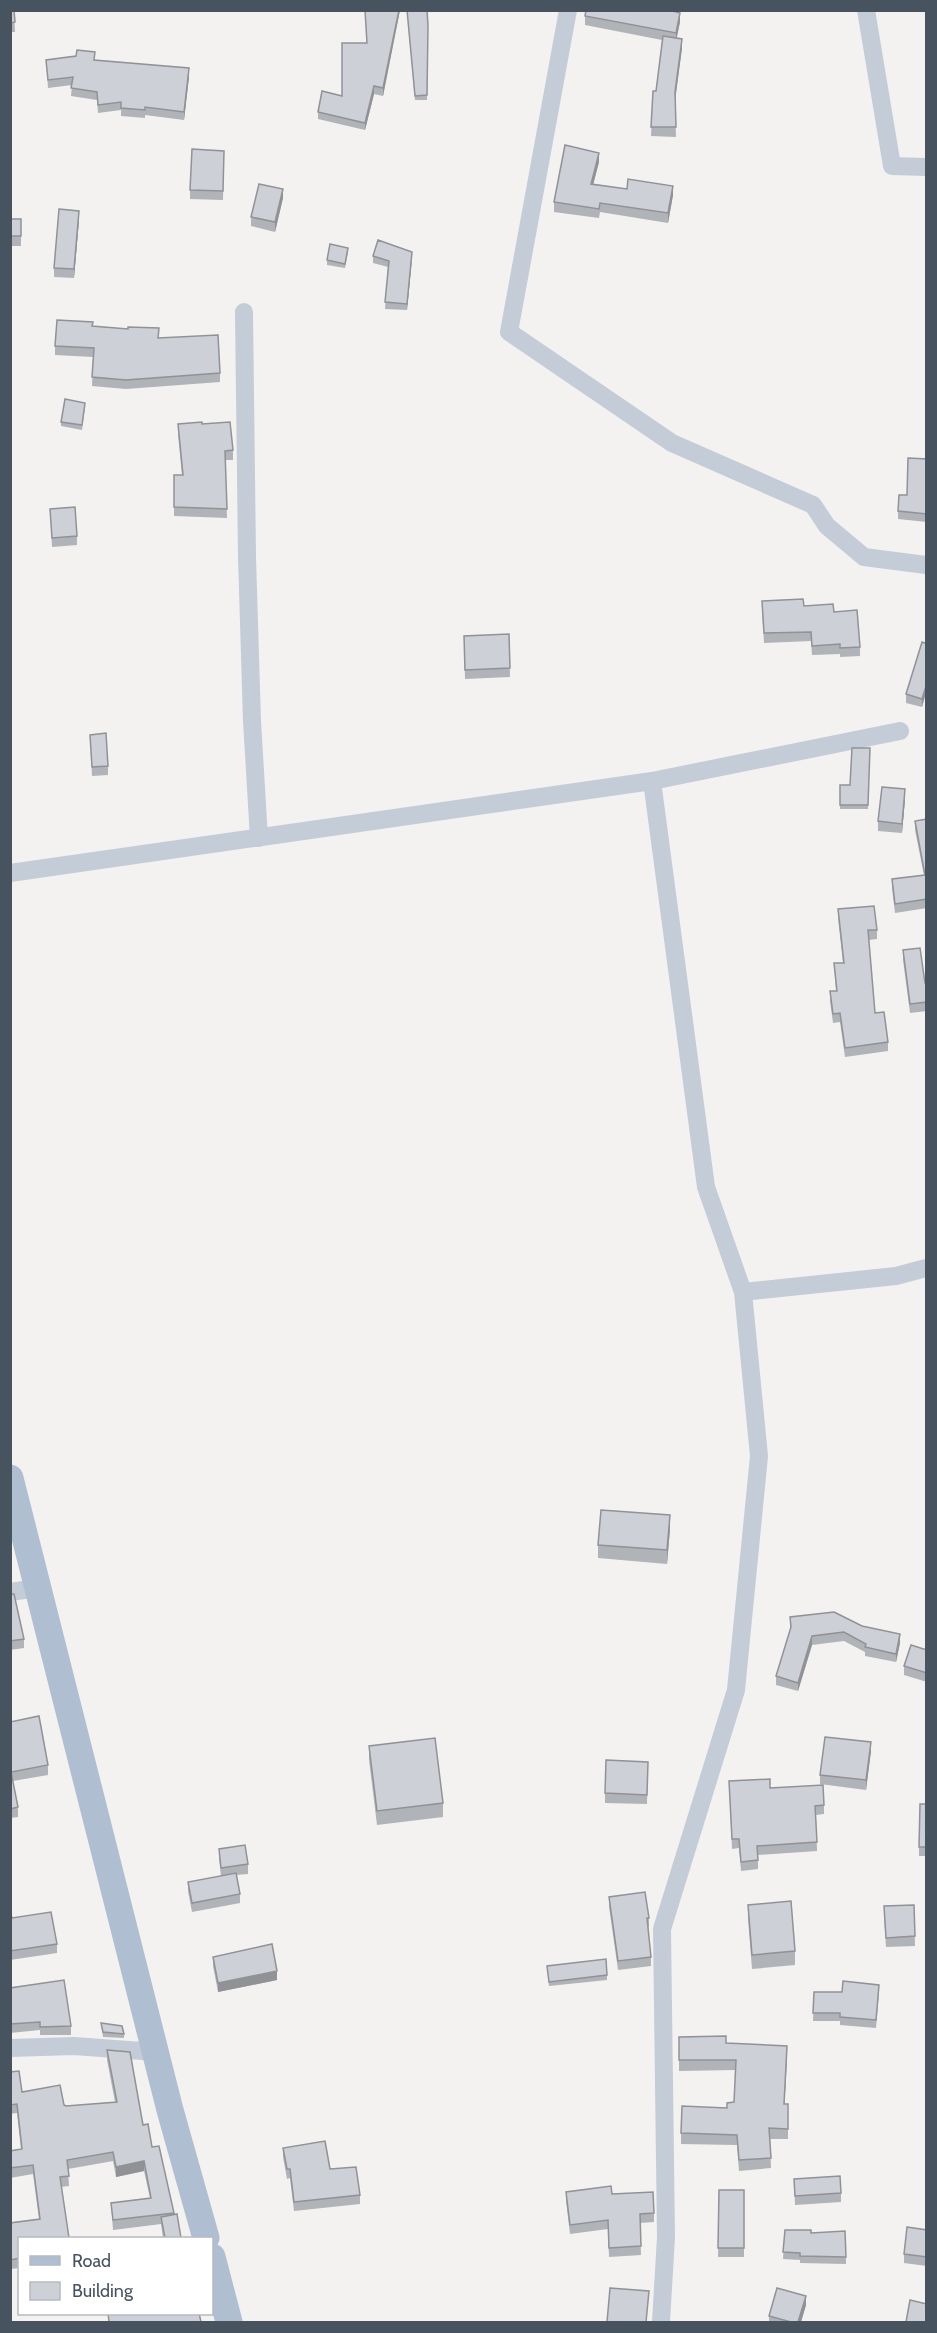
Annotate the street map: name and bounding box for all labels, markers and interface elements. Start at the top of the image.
legend [18,2237,213,2315]
text: Road [72,2250,111,2272]
text: Building [72,2280,134,2302]

